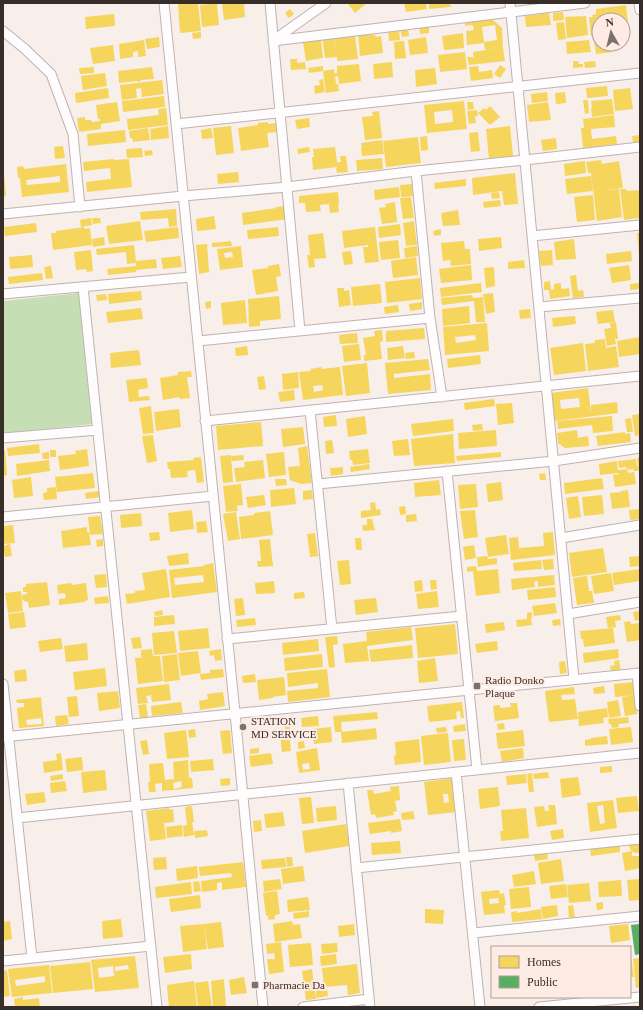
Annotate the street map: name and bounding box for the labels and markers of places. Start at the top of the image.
place label: Radio Donko Plaque [485,674,544,699]
marker: Radio Donko Plaque [472,681,482,691]
place label: STATION MD SERVICE [251,715,317,740]
marker: STATION MD SERVICE [238,722,248,732]
place label: Pharmacie Da [263,979,325,991]
marker: Pharmacie Da [250,980,260,990]

